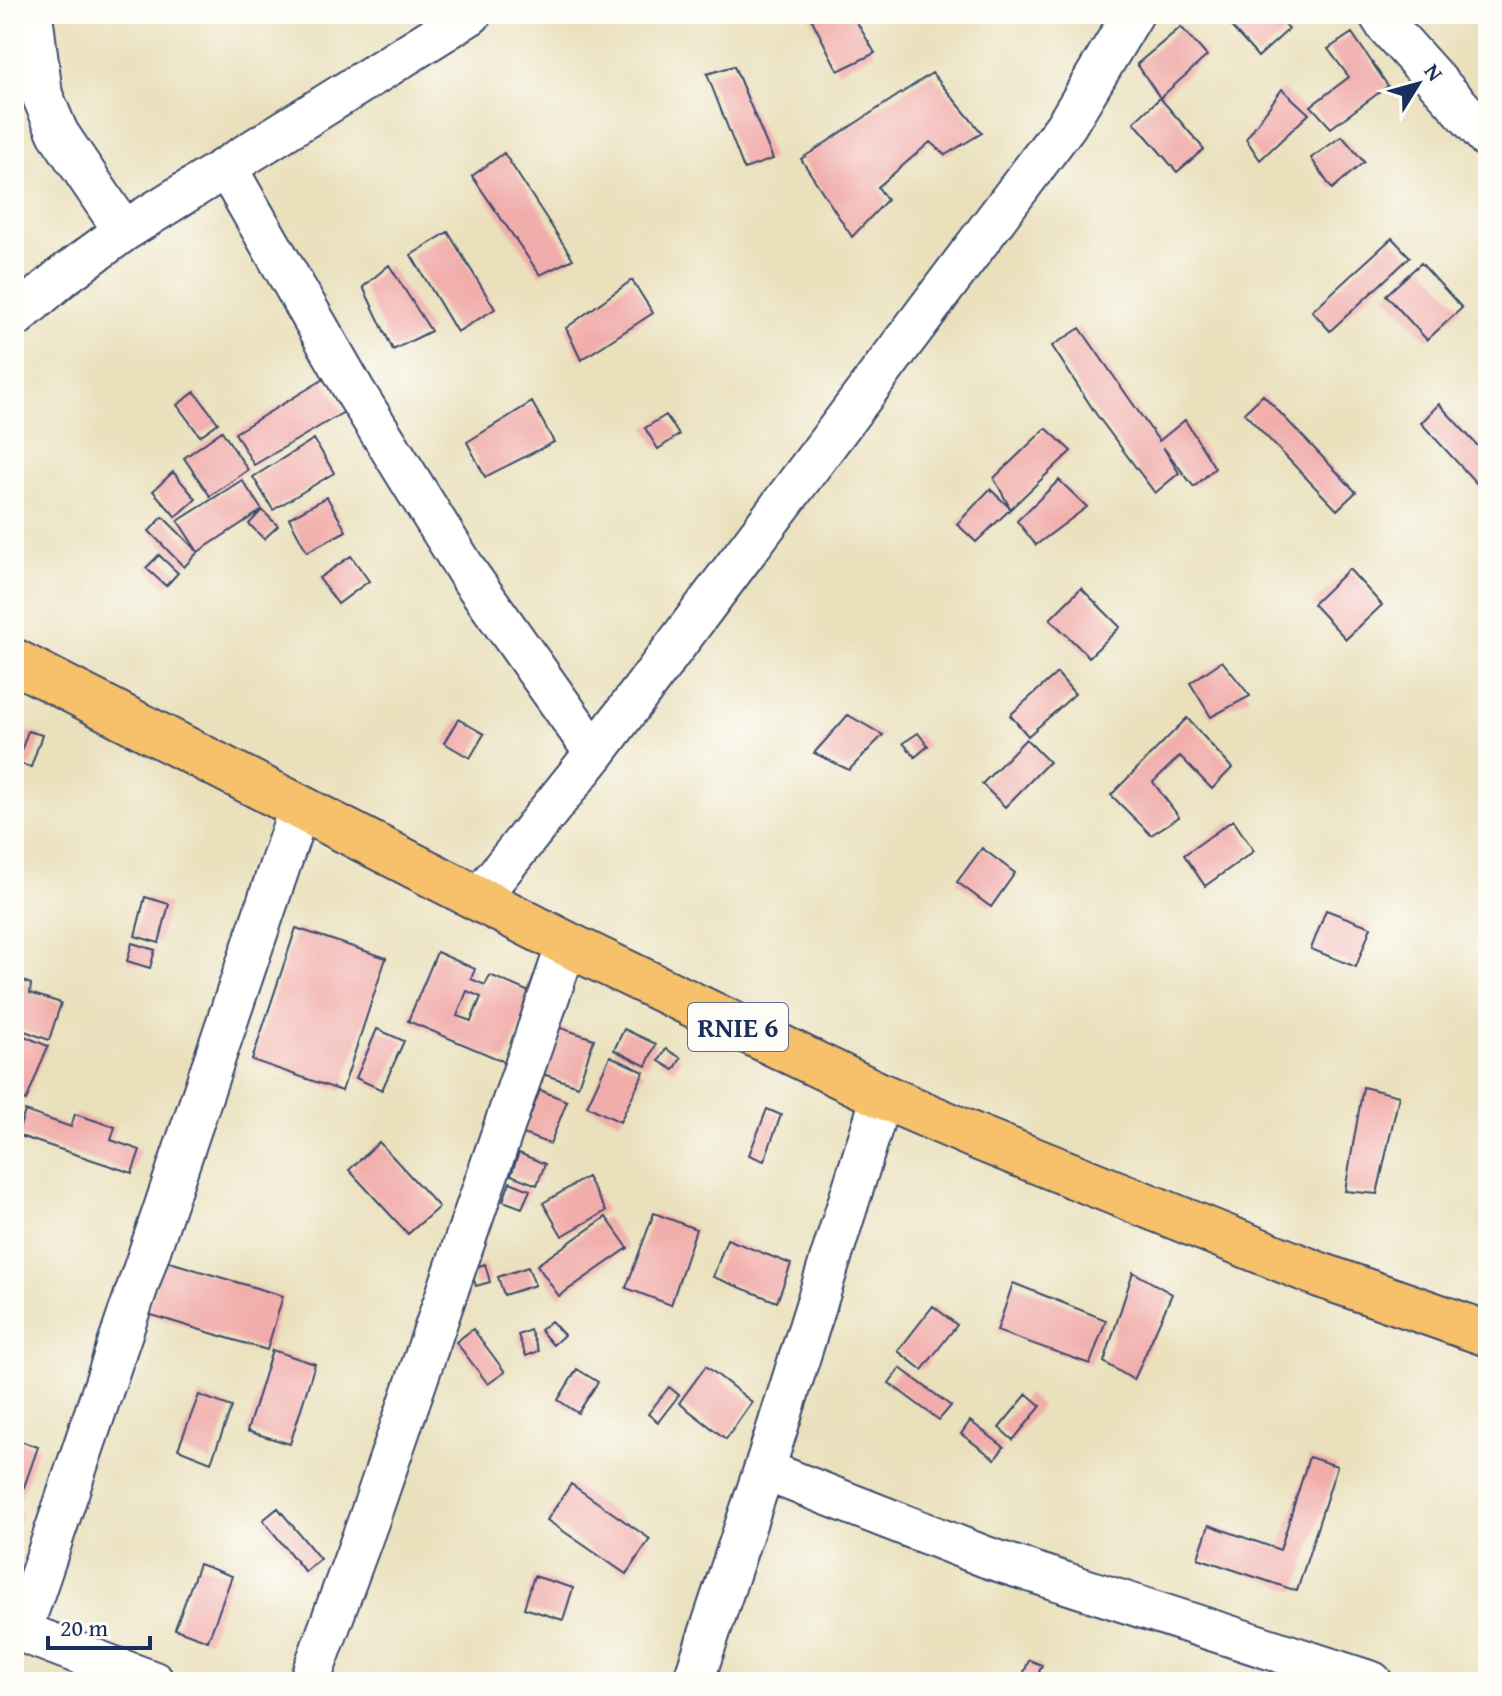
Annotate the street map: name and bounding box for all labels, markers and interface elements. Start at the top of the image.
north arrow [1378,44,1458,124]
text: N [1417,56,1451,88]
road number: RNIE 6 [688,1003,788,1051]
scale bar [48,1600,150,1650]
text: 20 m [60,1610,108,1645]

